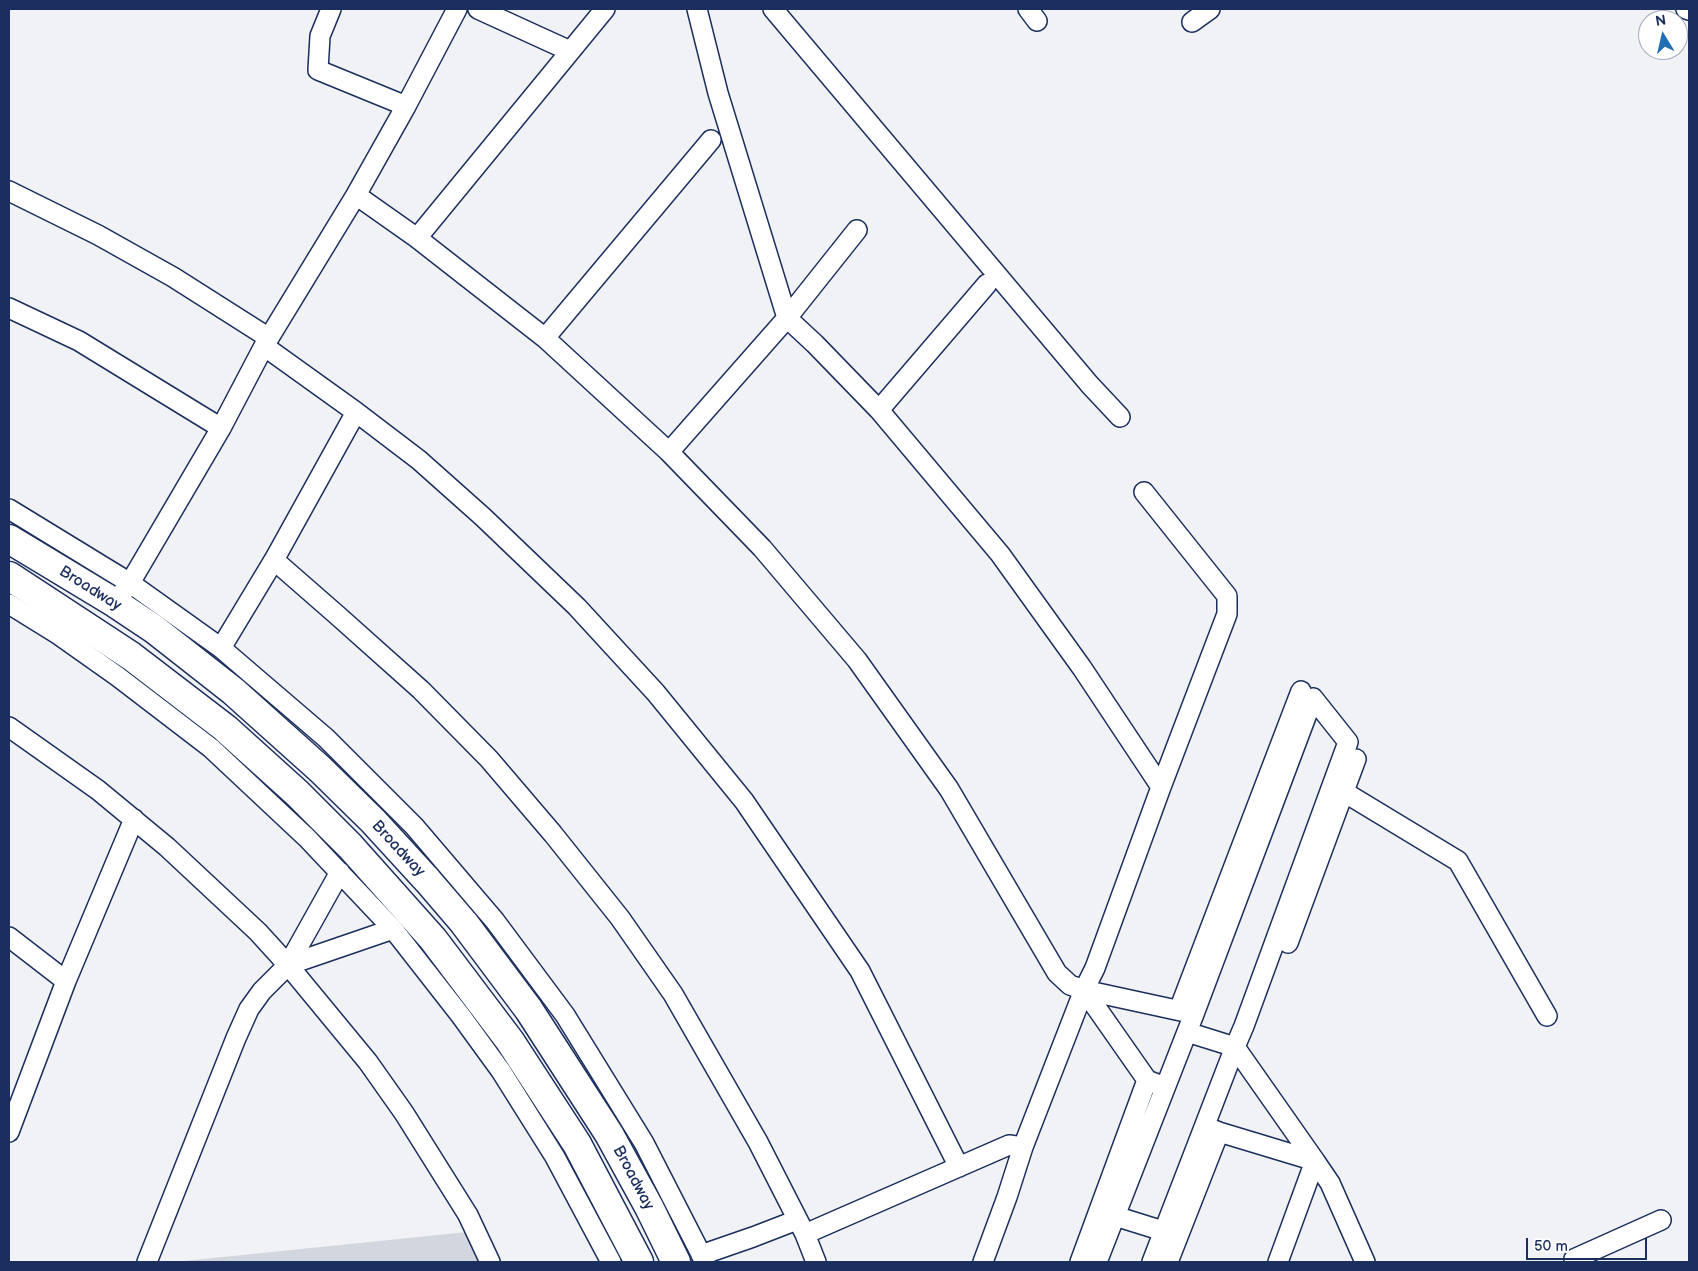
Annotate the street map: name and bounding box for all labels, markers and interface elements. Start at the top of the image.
north arrow [1638,10,1688,60]
text: N [1654,11,1667,30]
street label: Broadway [55,562,125,616]
street label: Broadway [367,817,429,881]
street label: Broadway [608,1143,658,1213]
scale bar [1528,1228,1649,1260]
text: 50 m [1534,1237,1568,1256]

